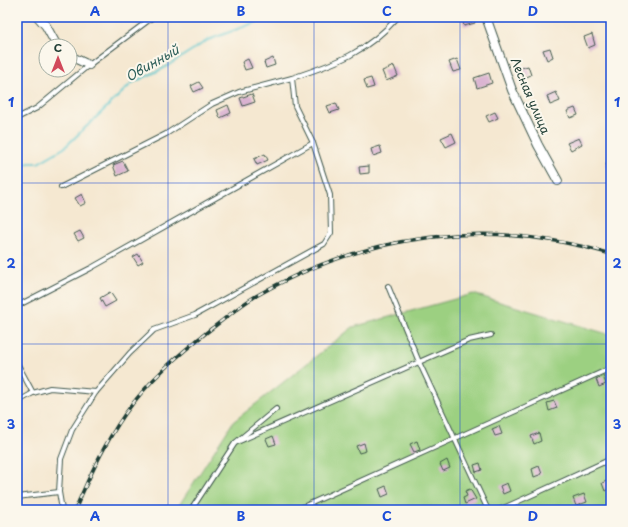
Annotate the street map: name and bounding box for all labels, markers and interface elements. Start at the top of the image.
text: A [90,1,100,20]
text: B [237,1,246,20]
text: C [382,1,392,20]
text: D [528,1,538,20]
north arrow [38,38,78,78]
text: С [54,39,62,56]
water label: Овинный [121,39,183,86]
street label: Лесная улица [507,55,555,137]
text: 1 [8,92,14,111]
text: 1 [614,92,620,111]
text: 2 [6,253,16,272]
text: 2 [612,253,622,272]
text: 3 [7,414,16,433]
text: 3 [613,414,622,433]
text: A [90,506,100,525]
text: B [237,506,246,525]
text: C [382,506,392,525]
text: D [528,506,538,525]

